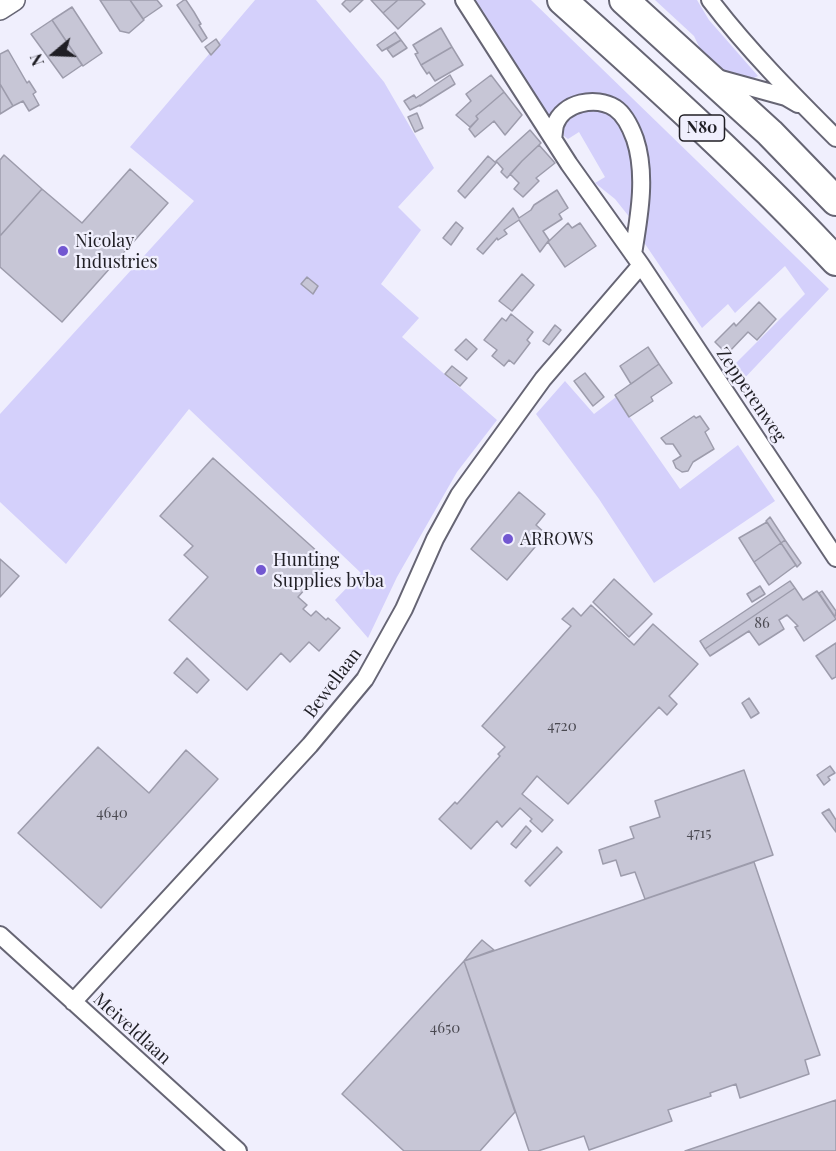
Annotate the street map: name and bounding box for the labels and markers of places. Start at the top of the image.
place label: Nicolay Industries [75,230,158,272]
marker: Nicolay Industries [56,244,70,258]
place label: ARROWS [520,528,593,550]
marker: ARROWS [501,532,515,546]
place label: Hunting Supplies bvba [273,549,384,592]
marker: Hunting Supplies bvba [254,563,268,577]

